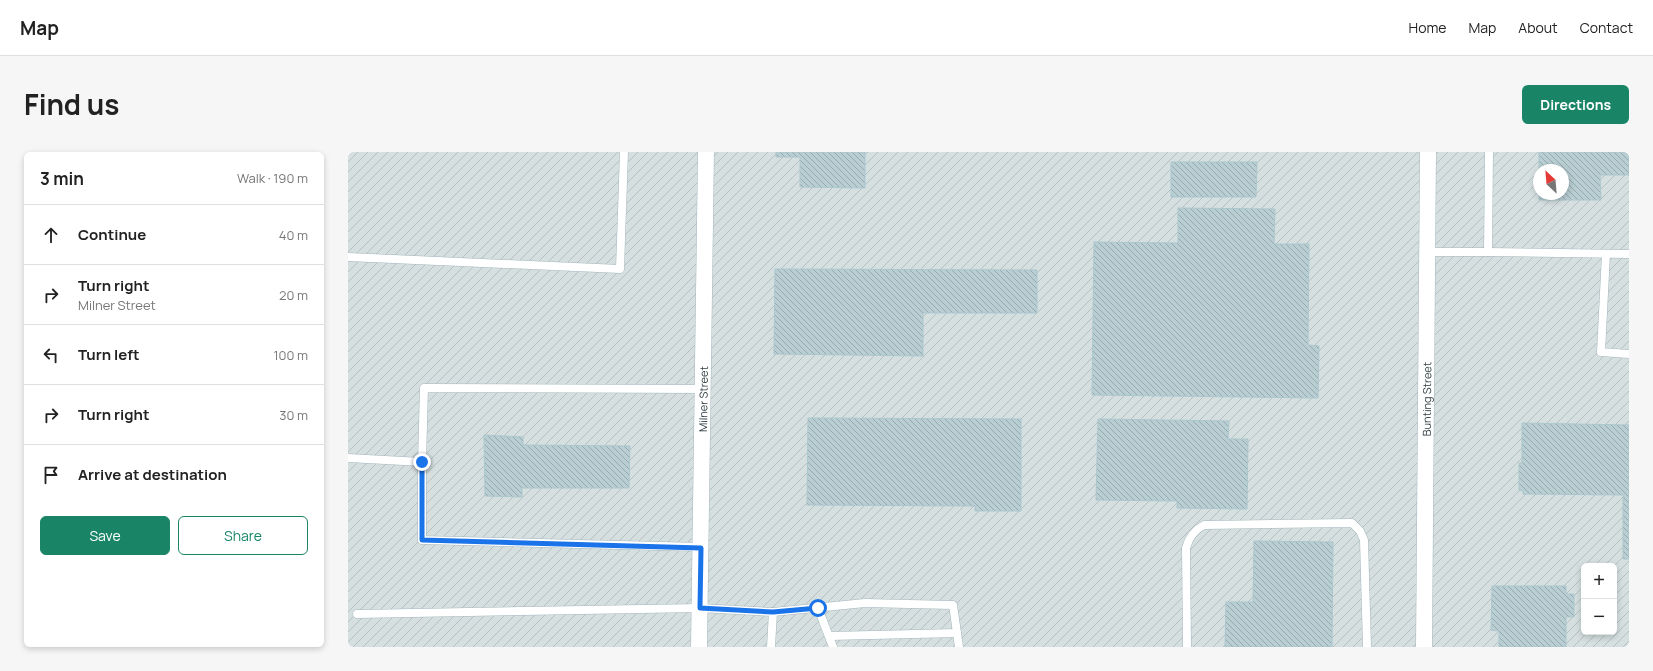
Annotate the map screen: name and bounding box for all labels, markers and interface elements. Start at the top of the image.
text: Map [20,15,59,41]
text: Home [1409,18,1446,37]
text: Map [1468,18,1496,37]
text: About [1518,18,1558,37]
text: Contact [1580,18,1633,37]
text: Find us [24,85,119,123]
button: Directions [1522,85,1629,124]
north arrow [1533,164,1569,200]
text: 3 min [40,167,84,190]
text: Walk · 190 m [237,169,308,187]
icon: ahead [40,224,62,246]
text: Continue [78,224,146,245]
text: 40 m [279,226,308,244]
text: Turn right [78,275,149,296]
icon: right [40,284,62,306]
text: 20 m [279,286,308,304]
text: Milner Street [78,296,156,314]
icon: left [40,344,62,366]
text: Turn left [78,344,140,365]
text: 100 m [273,346,308,364]
street label: Bunting Street [1418,362,1434,436]
street label: Milner Street [695,366,710,432]
icon: right [40,404,62,426]
text: Turn right [78,404,149,425]
text: 30 m [279,406,308,424]
route end [413,453,431,471]
icon: arrive [40,464,62,486]
text: Arrive at destination [78,464,227,485]
button: Save [40,516,170,555]
button: Share [178,516,308,555]
map controls [1581,563,1617,635]
button: + [1581,563,1617,599]
route start [809,599,827,617]
button: − [1581,599,1617,635]

